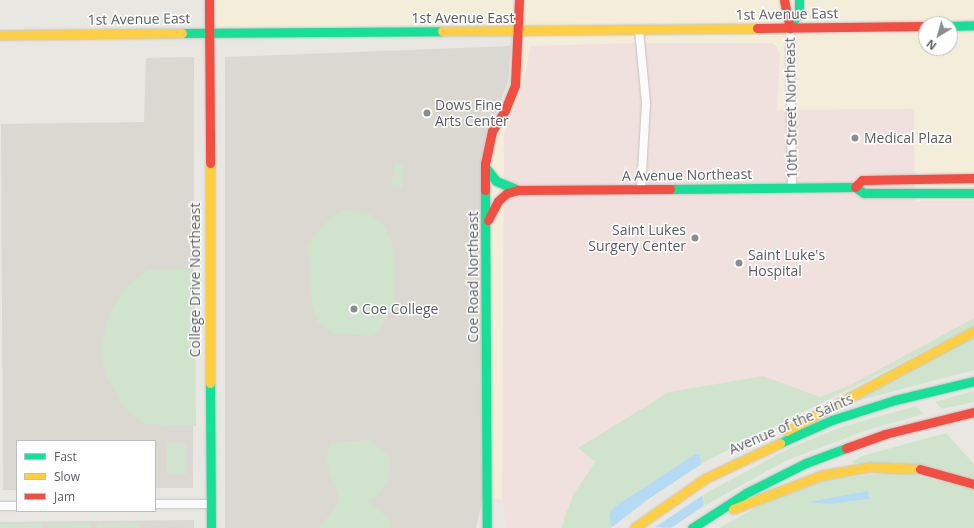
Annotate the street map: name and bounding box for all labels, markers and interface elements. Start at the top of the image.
street label: 1st Avenue East [735,5,839,23]
street label: 1st Avenue East [87,10,191,28]
street label: 1st Avenue East [412,10,514,26]
north arrow [918,16,958,56]
street label: 10th Street Northeast [781,37,801,179]
text: N [923,37,939,54]
place label: Dows Fine Arts Center [435,97,509,130]
marker: Dows Fine Arts Center [422,108,432,118]
place label: Medical Plaza [864,130,952,146]
marker: Medical Plaza [849,132,861,144]
street label: A Avenue Northeast [622,165,752,185]
street label: College Drive Northeast [187,203,203,357]
street label: Coe Road Northeast [465,211,481,343]
place label: Saint Lukes Surgery Center [588,222,686,254]
marker: Saint Lukes Surgery Center [689,232,701,244]
place label: Saint Luke's Hospital [748,247,825,280]
marker: Saint Luke's Hospital [733,257,745,269]
place label: Coe College [362,301,438,317]
marker: Coe College [349,304,359,314]
street label: Avenue of the Saints [726,390,856,458]
legend [16,440,156,512]
text: Fast [54,448,77,465]
text: Slow [54,468,80,485]
text: Jam [54,488,75,505]

